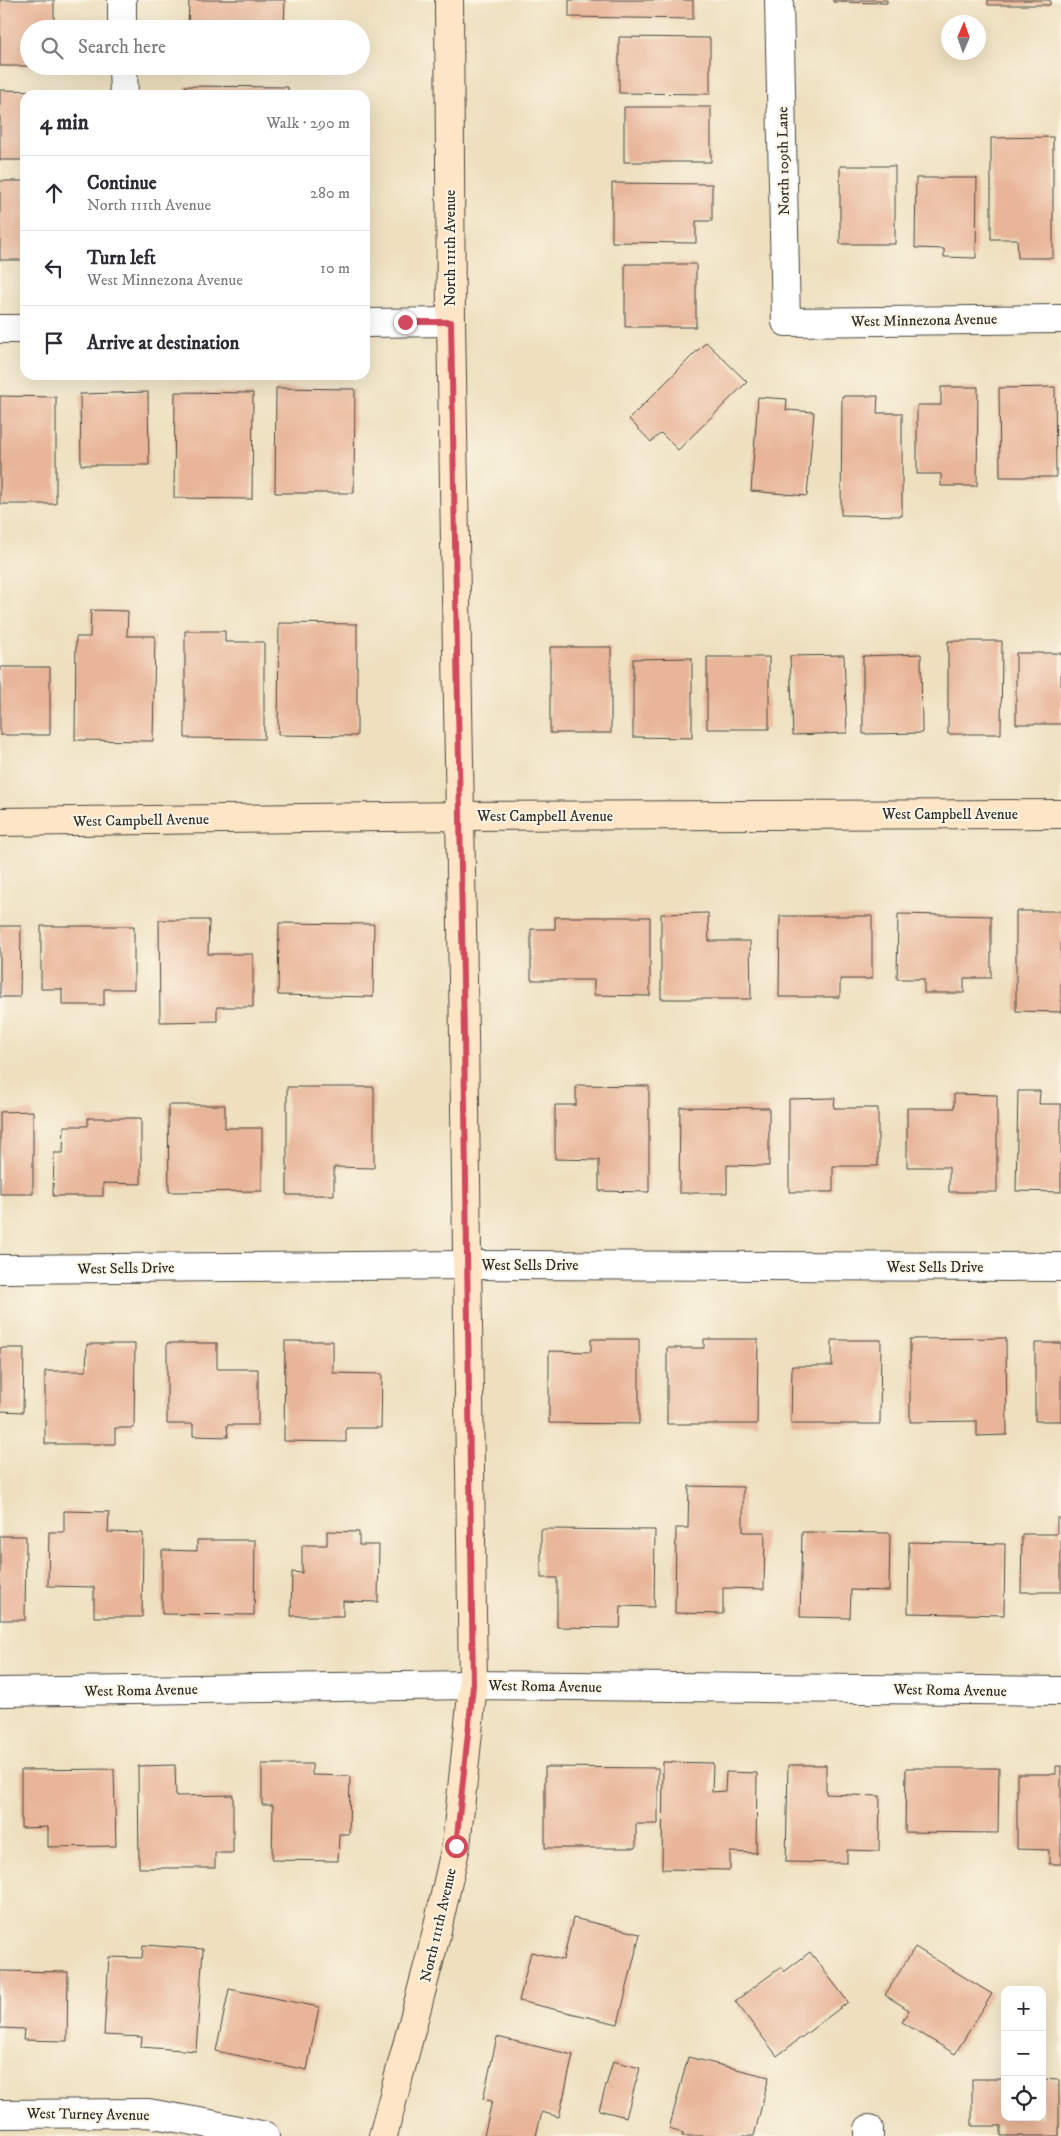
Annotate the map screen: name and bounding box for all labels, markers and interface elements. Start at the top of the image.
north arrow [941,15,986,60]
search box [20,20,370,75]
icon: search [38,34,66,62]
text: Search here [78,36,166,59]
street label: North 109th Lane [773,106,794,216]
text: 4 min [40,110,89,136]
text: Walk · 290 m [266,113,350,133]
text: Continue [87,172,157,195]
icon: ahead [40,179,68,207]
text: 280 m [310,183,350,203]
street label: North 111th Avenue [441,190,460,306]
text: North 111th Avenue [87,195,211,215]
text: Turn left [87,247,156,270]
icon: left [40,254,68,282]
text: 10 m [320,258,350,278]
text: West Minnezona Avenue [87,270,243,290]
street label: West Minnezona Avenue [850,310,997,331]
route end [394,311,417,334]
icon: arrive [40,329,68,357]
text: Arrive at destination [87,332,239,355]
street label: West Campbell Avenue [881,805,1018,824]
street label: West Campbell Avenue [476,807,613,826]
street label: West Campbell Avenue [72,810,209,831]
street label: West Sells Drive [481,1256,578,1275]
street label: West Sells Drive [76,1258,175,1279]
street label: West Sells Drive [886,1258,983,1277]
street label: West Roma Avenue [487,1676,602,1697]
street label: West Roma Avenue [83,1680,198,1701]
street label: West Roma Avenue [892,1680,1007,1701]
route start [445,1835,468,1858]
street label: North 111th Avenue [416,1866,461,1984]
map controls [1001,1986,1046,2121]
button: + [1001,1986,1046,2031]
button: − [1001,2031,1046,2076]
button: locate [1001,2076,1046,2121]
street label: West Turney Avenue [25,2104,150,2125]

